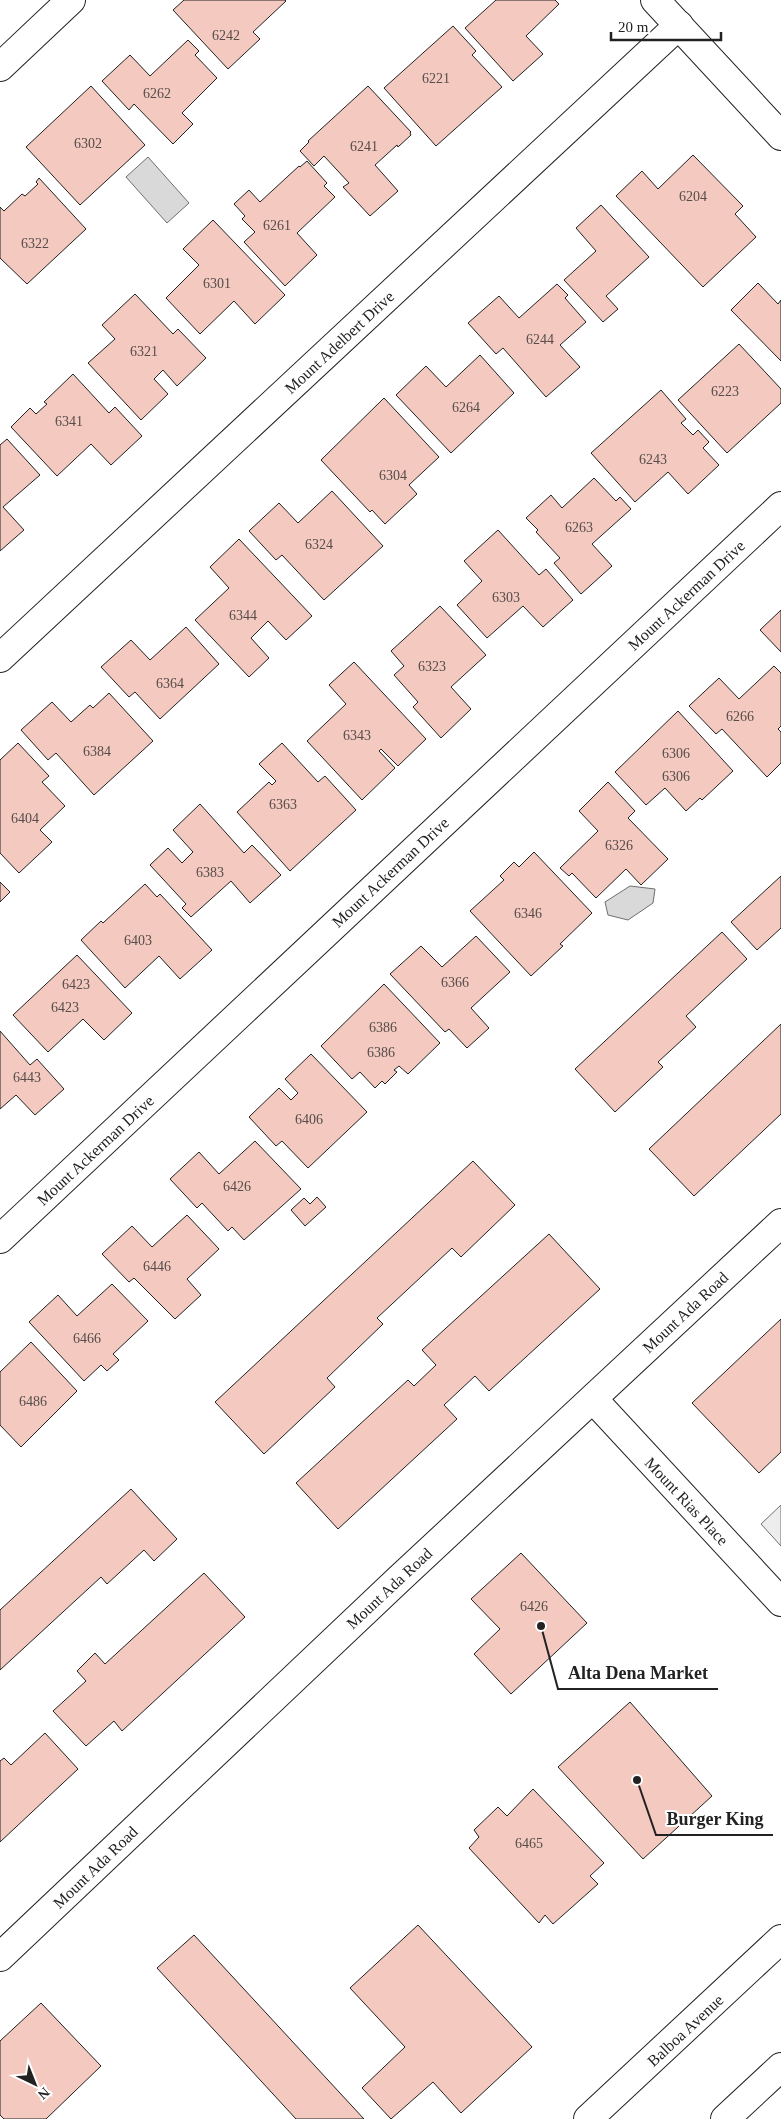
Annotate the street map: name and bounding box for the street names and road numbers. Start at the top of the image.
street label: Mount Adelbert Drive [282,288,397,397]
street label: Mount Ackerman Drive [625,537,748,654]
street label: Mount Ackerman Drive [329,814,452,931]
street label: Mount Ackerman Drive [34,1092,157,1209]
street label: Mount Ada Road [639,1269,731,1356]
street label: Mount Rias Place [642,1454,732,1549]
street label: Mount Ada Road [343,1545,435,1632]
street label: Mount Ada Road [50,1823,141,1912]
street label: Balboa Avenue [644,1991,727,2070]

